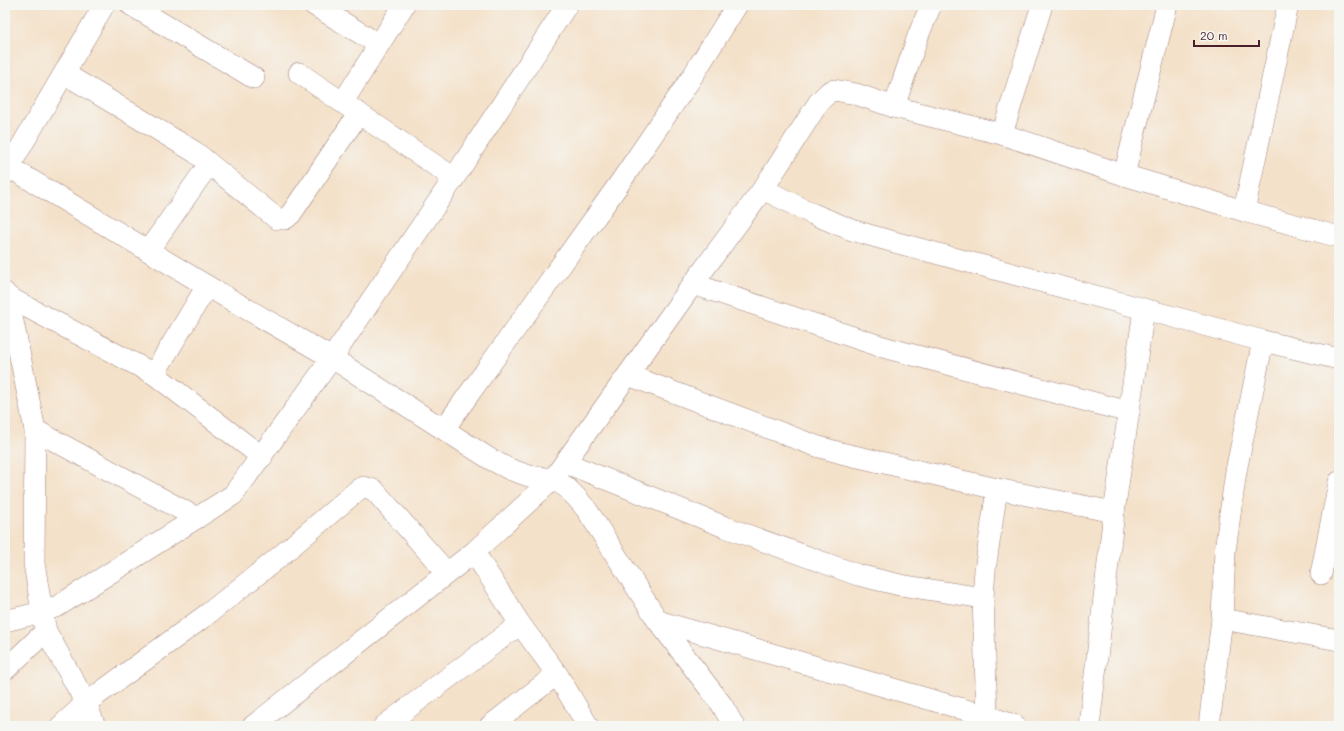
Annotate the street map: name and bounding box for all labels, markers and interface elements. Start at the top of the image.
scale bar [1194,22,1259,48]
text: 20 m [1200,27,1228,43]

